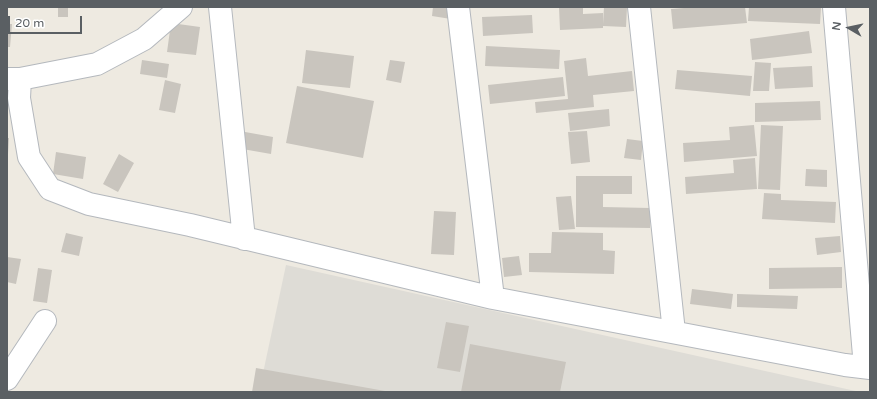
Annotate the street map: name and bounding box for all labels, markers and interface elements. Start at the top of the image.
scale bar [10,8,84,34]
north arrow [829,8,869,48]
text: 20 m [15,16,44,30]
text: N [830,21,844,31]

